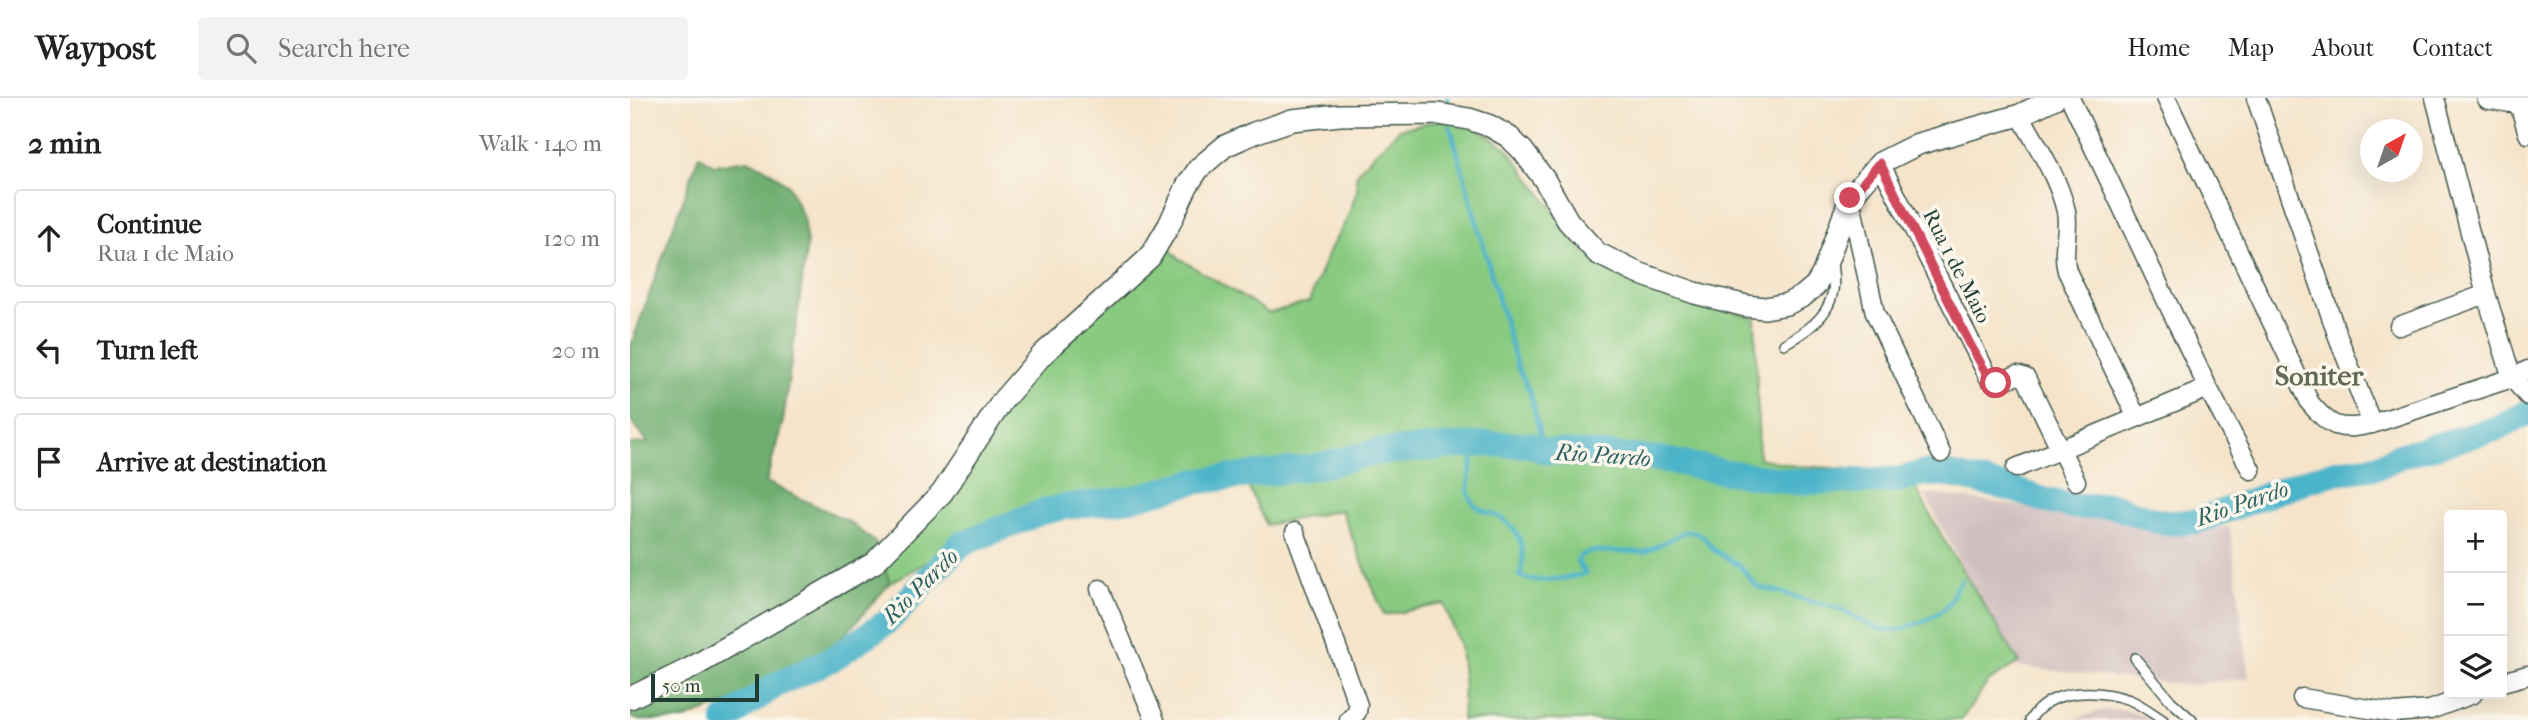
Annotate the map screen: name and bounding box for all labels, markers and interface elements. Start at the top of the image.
search box [198,17,688,80]
text: Waypost [35,29,156,68]
icon: search [222,29,260,67]
text: Search here [278,33,410,64]
text: Home [2128,34,2190,62]
text: Map [2228,34,2274,62]
text: About [2312,34,2374,62]
text: Contact [2412,34,2493,62]
north arrow [2360,119,2423,182]
text: 2 min [28,126,101,161]
text: Walk · 140 m [479,130,602,157]
route end [1834,182,1865,213]
street label: Rua 1 de Maio [1918,205,1996,327]
text: Continue [97,209,202,240]
icon: ahead [30,219,68,257]
text: 120 m [543,225,600,252]
text: Rua 1 de Maio [97,240,234,267]
icon: left [30,331,68,369]
text: Turn left [97,335,198,366]
text: 20 m [551,337,600,364]
district label: Soniter [2275,359,2364,392]
route start [1980,367,2011,398]
water label: Rio Pardo [1552,439,1652,472]
icon: arrive [30,443,68,481]
text: Arrive at destination [97,447,327,478]
water label: Rio Pardo [2191,475,2292,532]
map controls [2444,510,2507,699]
button: + [2444,510,2507,573]
water label: Rio Pardo [876,543,964,631]
button: − [2444,573,2507,636]
button: layers [2444,636,2507,699]
scale bar [651,671,760,703]
text: 50 m [662,675,701,697]

